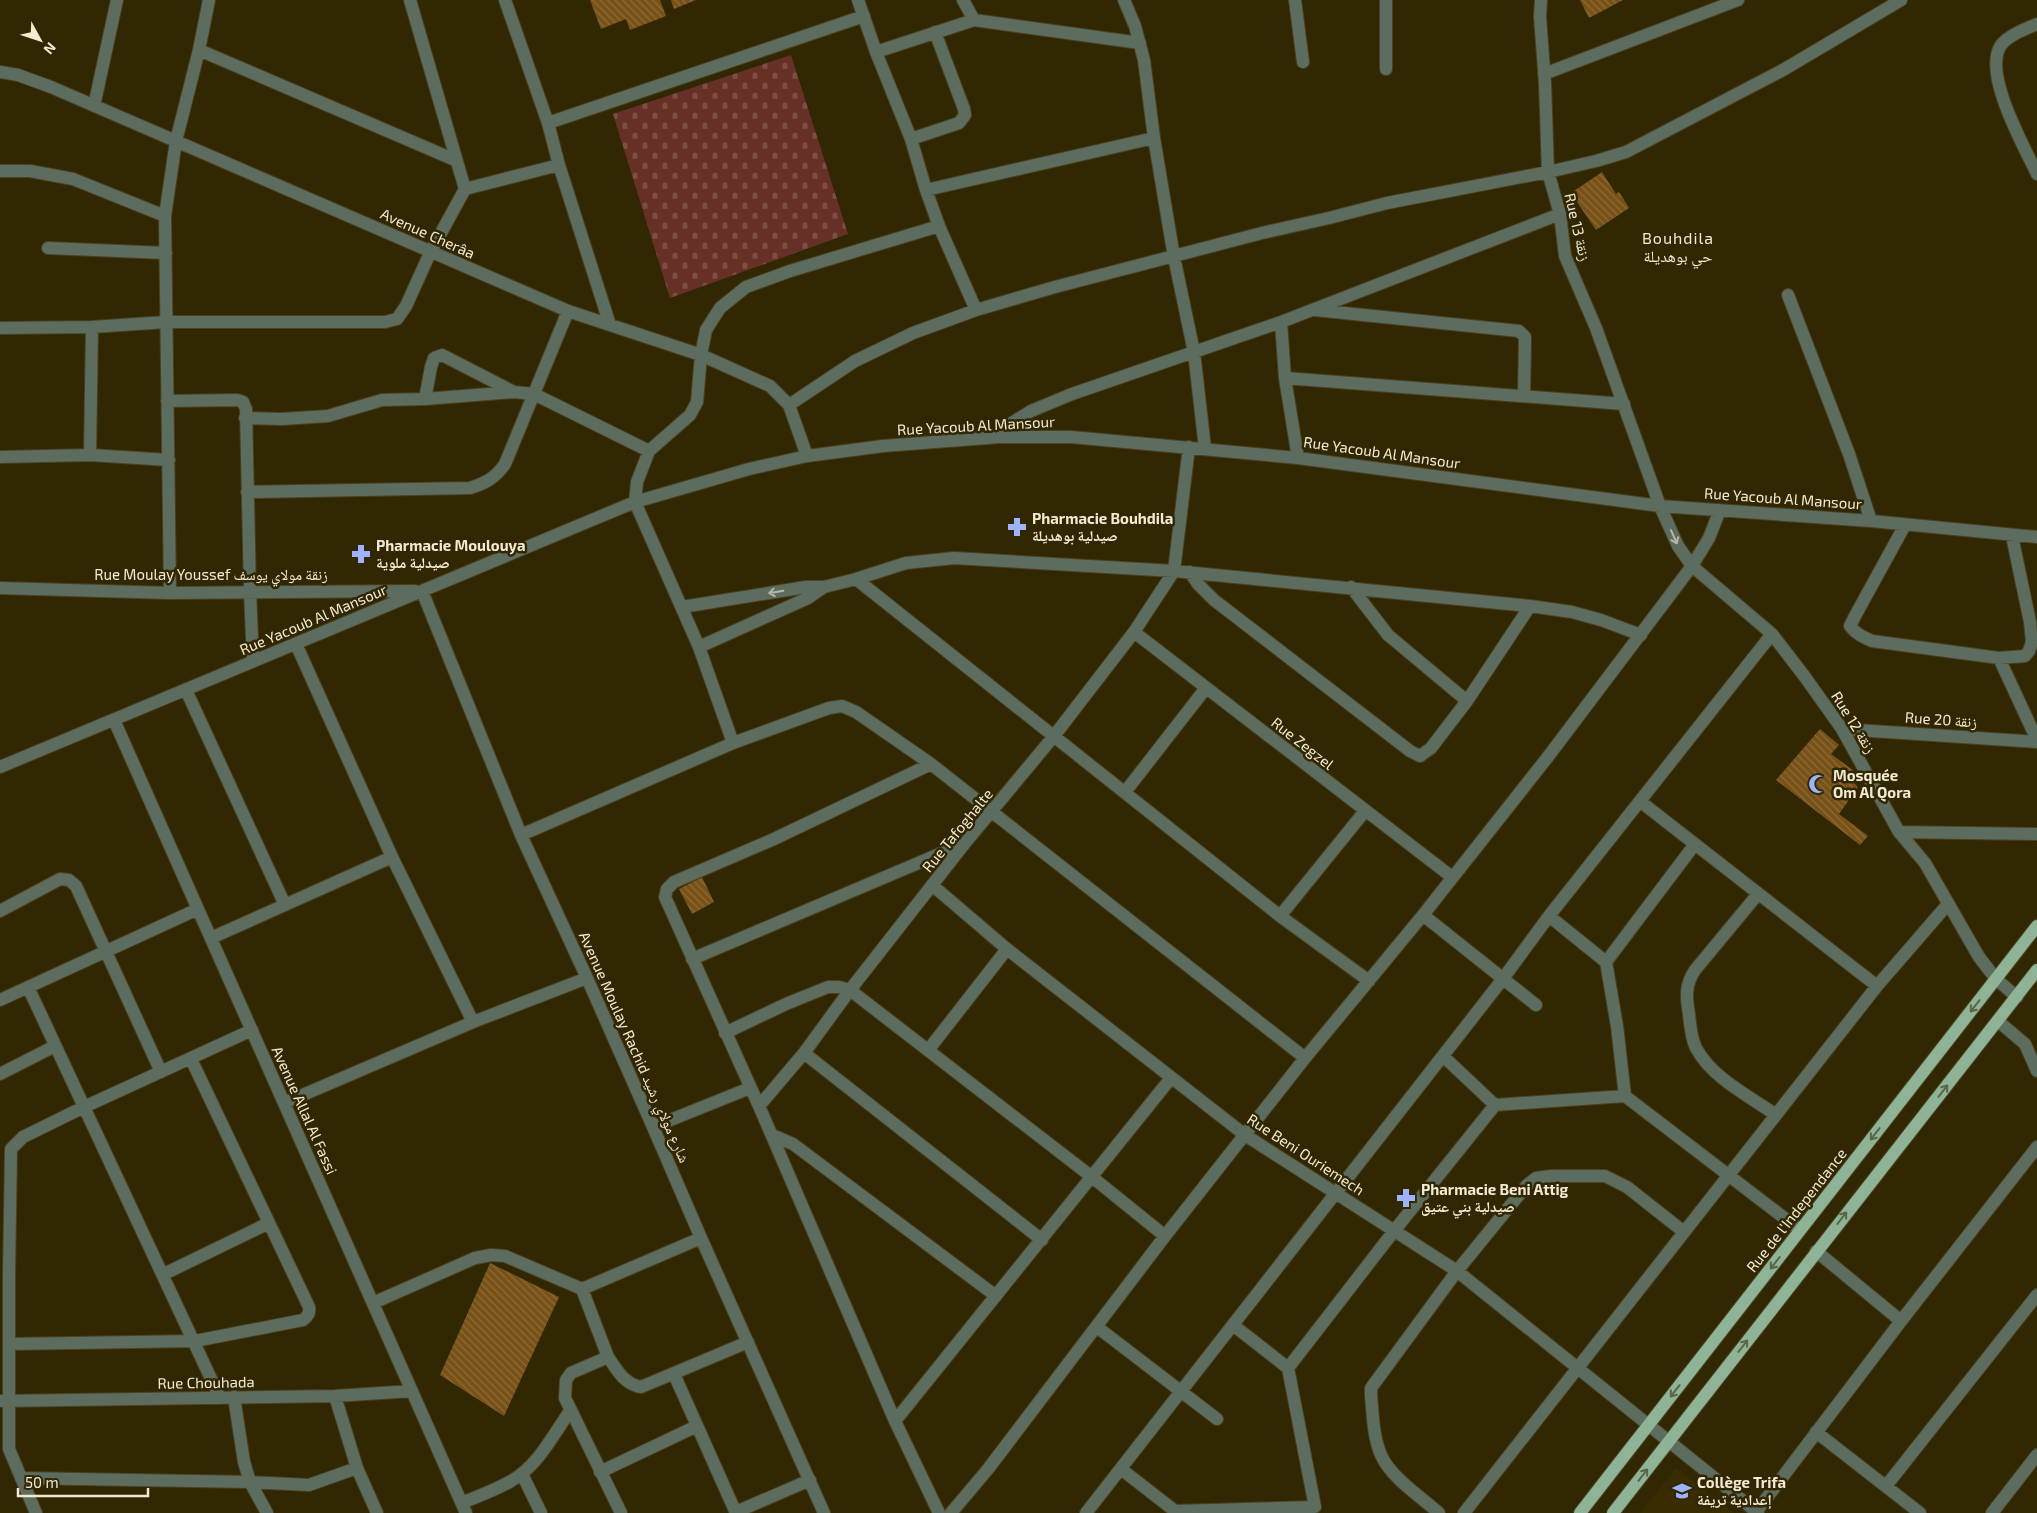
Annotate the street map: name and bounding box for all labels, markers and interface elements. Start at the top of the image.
north arrow [15,15,65,65]
text: N [41,39,60,58]
street label: Rue 13 زنقة [1560,191,1595,263]
street label: Avenue Cherâa [378,204,478,262]
district label: Bouhdila حي بوهديلة [1642,228,1714,269]
street label: Rue Yacoub Al Mansour [897,412,1055,438]
street label: Rue Yacoub Al Mansour [1302,432,1462,472]
street label: Rue Yacoub Al Mansour [1703,484,1863,512]
place label: Pharmacie Bouhdila صيدلية بوهديلة [1032,509,1173,545]
pharmacy icon: Pharmacie Bouhdila صيدلية بوهديلة [1006,516,1028,538]
one-way arrow [1669,529,1679,544]
place label: Pharmacie Moulouya صيدلية ملوية [376,536,526,571]
pharmacy icon: Pharmacie Moulouya صيدلية ملوية [350,543,372,565]
street label: Rue Moulay Youssef زنقة مولاي يوسف [94,565,328,587]
street label: Rue Yacoub Al Mansour [237,580,389,658]
one-way arrow [768,588,784,598]
street label: Rue 12 زنقة [1827,688,1880,757]
street label: Rue 20 زنقة [1904,707,1978,732]
street label: Rue Zegzel [1268,713,1338,773]
place label: Mosquée Om Al Qora [1833,766,1911,802]
mosque icon: Mosquée Om Al Qora [1807,773,1829,795]
street label: Rue Tafoghalte [918,785,996,875]
street label: Avenue Moulay Rachid شارع مولاي رشيد [572,929,694,1167]
one-way arrow [1969,999,1980,1012]
street label: Avenue Allal Al Fassi [269,1043,341,1177]
one-way arrow [1937,1084,1948,1097]
street label: Rue Beni Ouriemech [1244,1109,1368,1199]
one-way arrow [1869,1127,1880,1140]
street label: Rue de l'Independance [1742,1145,1850,1275]
place label: Pharmacie Beni Attig صيدلية بني عتيق [1421,1180,1569,1219]
pharmacy icon: Pharmacie Beni Attig صيدلية بني عتيق [1395,1187,1417,1209]
one-way arrow [1837,1212,1848,1225]
one-way arrow [1770,1256,1781,1269]
one-way arrow [1737,1340,1748,1353]
street label: Rue Chouhada [157,1372,255,1392]
one-way arrow [1670,1384,1681,1397]
scale bar [18,1466,148,1498]
one-way arrow [1637,1469,1648,1482]
text: 50 m [25,1473,59,1491]
place label: Collège Trifa إعدادية تريفة [1697,1473,1786,1509]
school or university icon: Collège Trifa إعدادية تريفة [1671,1480,1693,1502]

